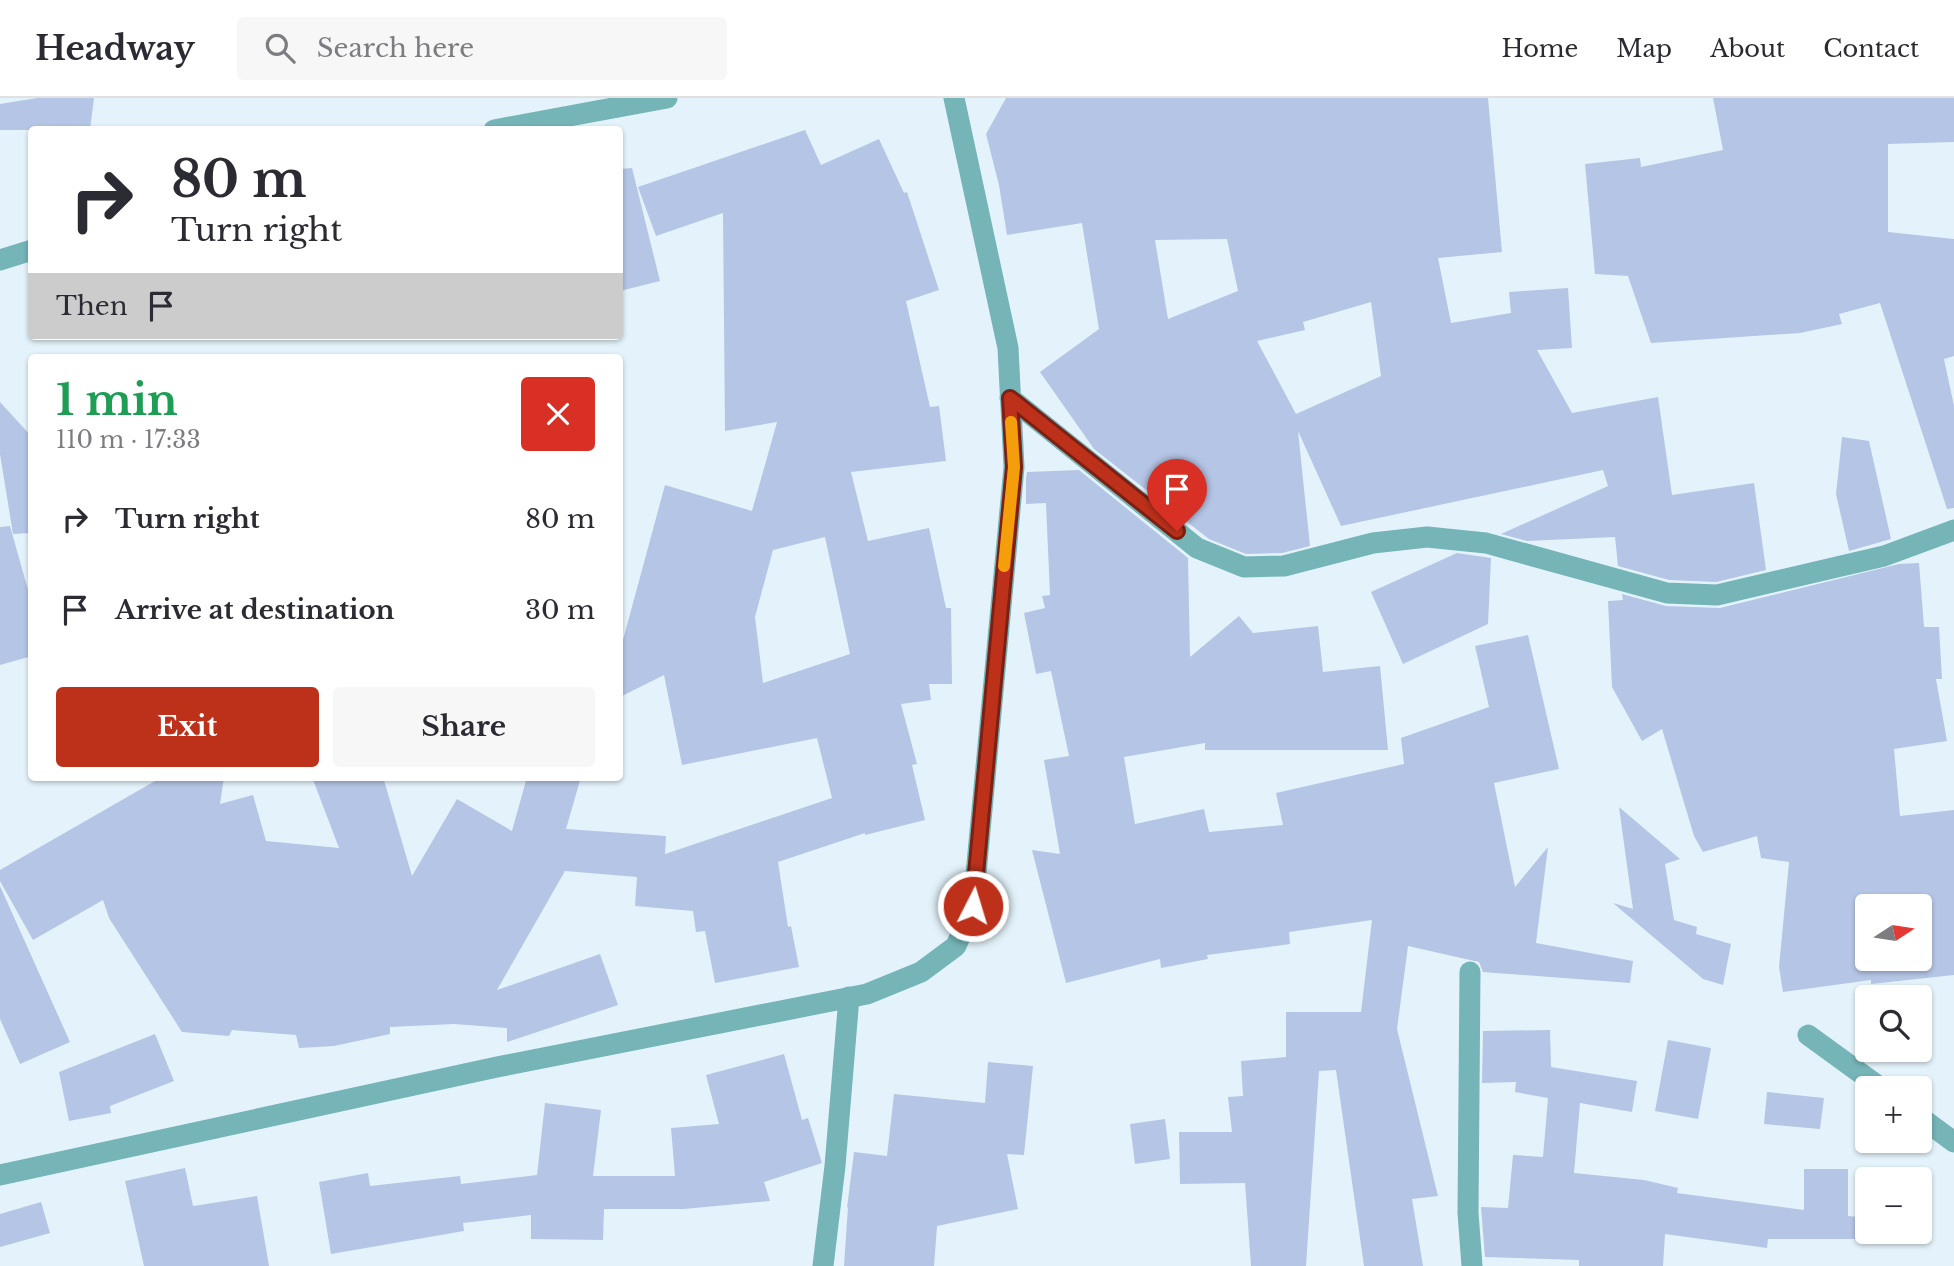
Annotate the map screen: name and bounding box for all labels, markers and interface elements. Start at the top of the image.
search box [237,17,727,80]
text: Headway [35,28,195,69]
icon: search [261,29,299,67]
text: Search here [317,32,474,64]
text: Home [1502,34,1578,63]
text: Map [1616,34,1672,63]
text: About [1710,34,1785,63]
text: Contact [1823,34,1919,63]
text: 80 m [171,149,306,210]
icon: right [56,154,147,245]
text: Turn right [171,210,342,250]
icon: arrive [142,287,180,325]
text: Then [56,290,128,322]
text: 1 min [56,374,178,426]
button: close [521,377,595,451]
text: 110 m · 17:33 [56,426,201,454]
pin [1147,459,1207,531]
icon: arrive [1158,470,1196,508]
icon: right [56,500,94,538]
text: Turn right [115,503,260,535]
text: 80 m [525,503,595,535]
icon: arrive [56,591,94,629]
text: Arrive at destination [115,594,395,626]
text: 30 m [525,594,595,626]
button: Exit [56,687,319,767]
button: Share [333,687,595,767]
position arrow [936,869,1010,943]
north arrow [1855,894,1932,971]
map controls [1855,894,1932,1244]
button: search [1855,985,1932,1062]
button: + [1855,1076,1932,1153]
button: − [1855,1167,1932,1244]

